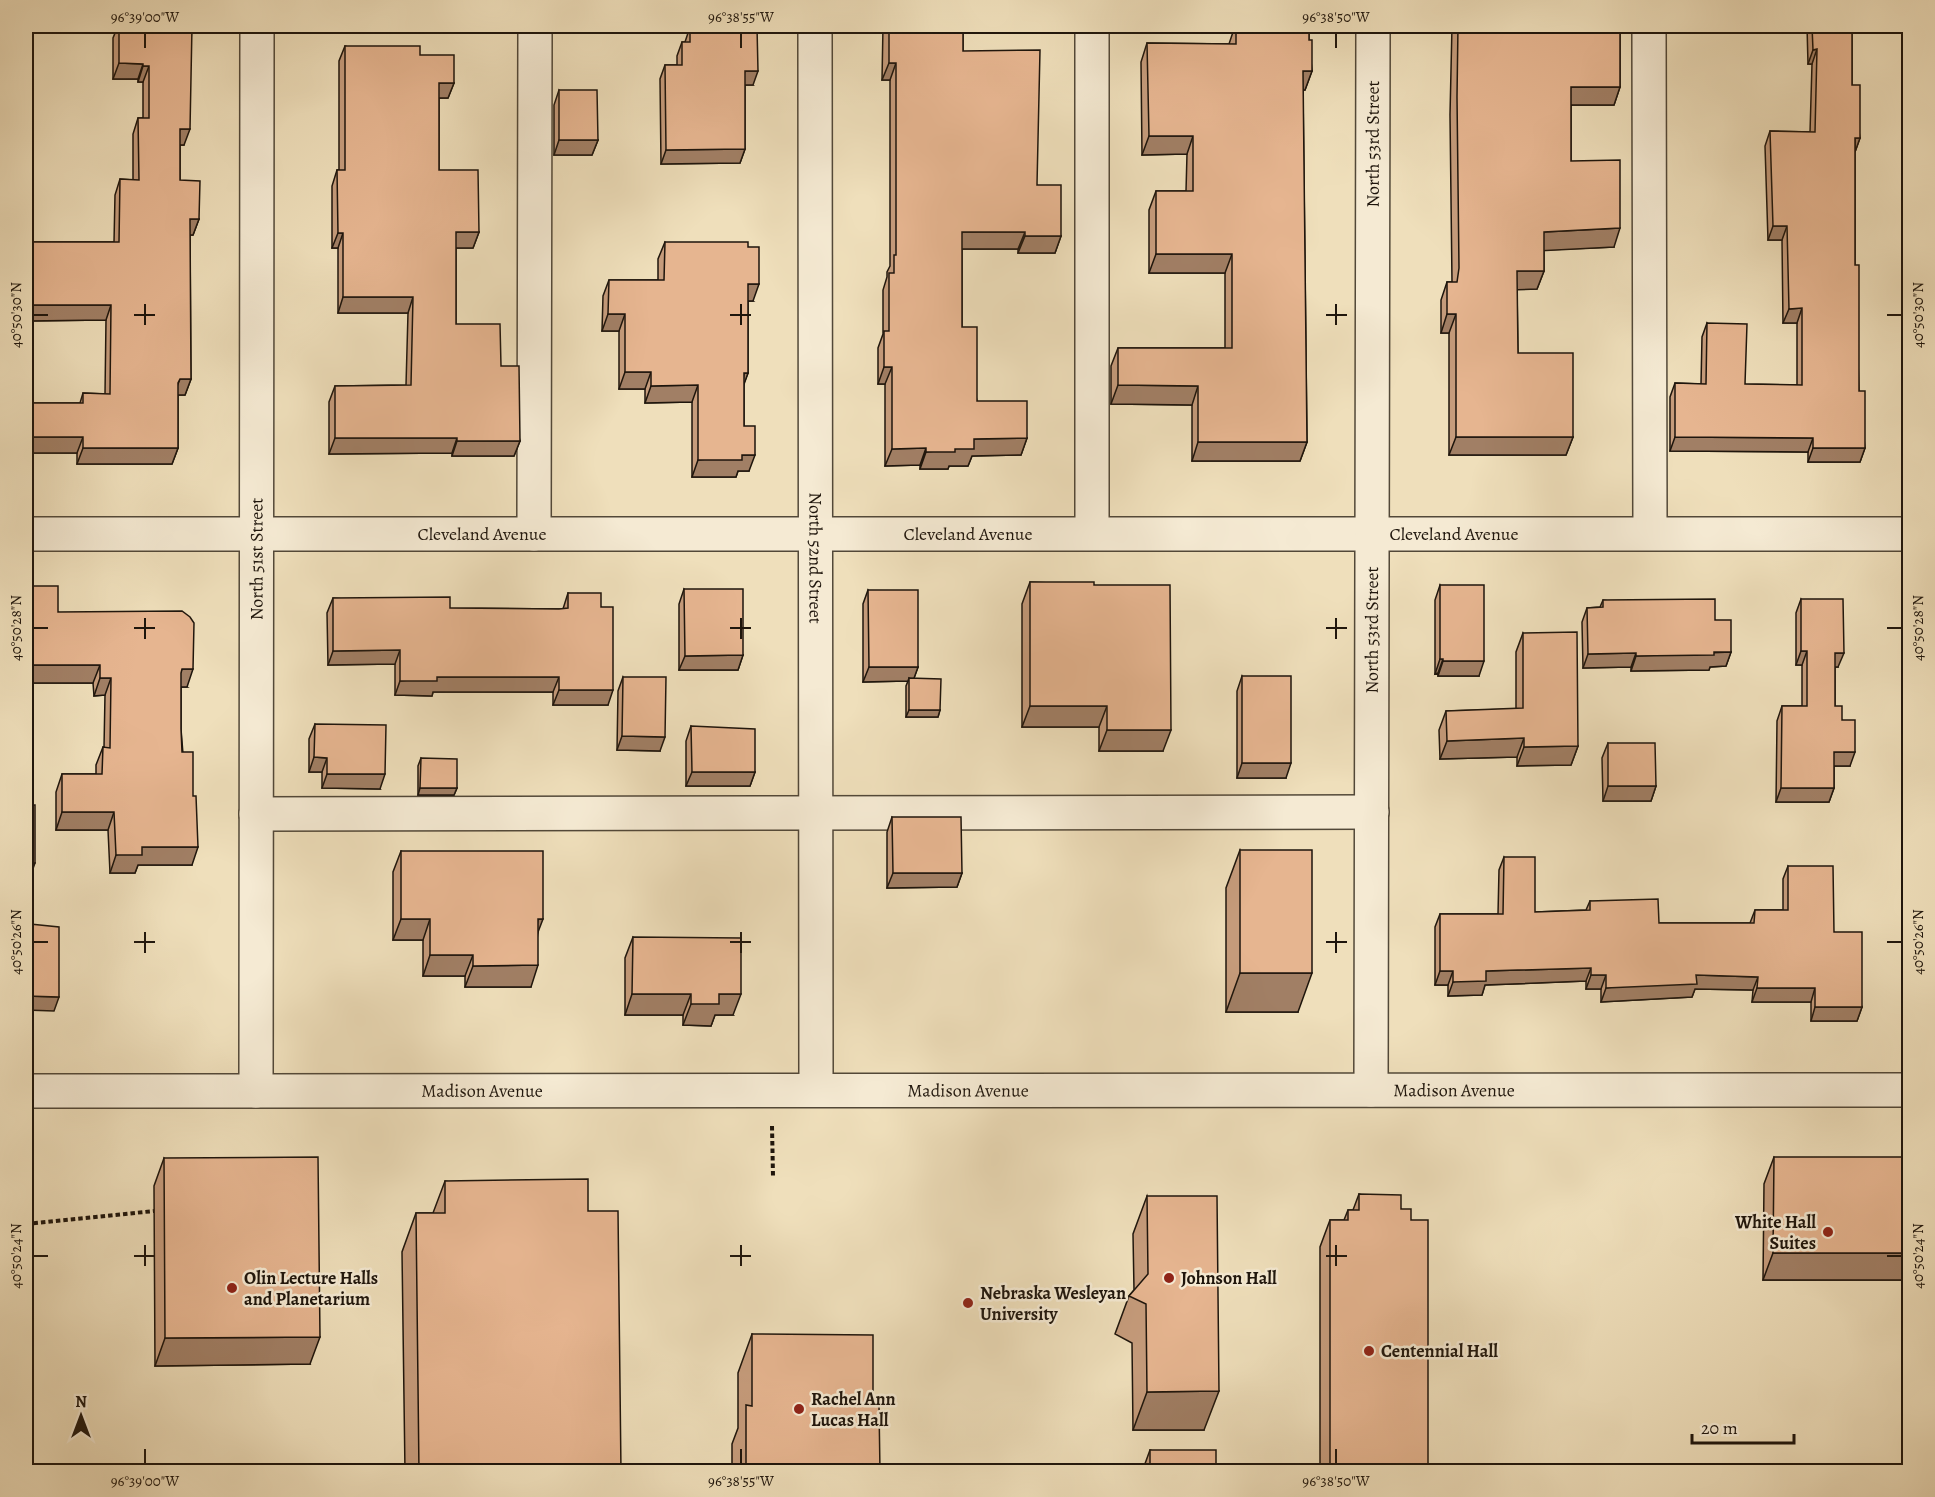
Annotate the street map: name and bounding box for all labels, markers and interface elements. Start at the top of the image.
text: 96°39'00"W [111,7,179,27]
text: 96°38'55"W [708,7,774,27]
text: 96°38'50"W [1302,7,1370,27]
street label: North 53rd Street [1361,80,1385,208]
text: 40°50'30"N [6,282,26,348]
text: 40°50'30"N [1908,282,1928,348]
street label: North 52nd Street [803,492,828,624]
street label: North 51st Street [244,498,269,620]
street label: Cleveland Avenue [417,522,547,546]
street label: Cleveland Avenue [903,522,1033,546]
street label: Cleveland Avenue [1389,522,1519,546]
street label: North 53rd Street [1360,566,1384,694]
text: 40°50'28"N [6,595,26,661]
text: 40°50'28"N [1908,595,1928,661]
text: 40°50'26"N [6,909,26,975]
text: 40°50'26"N [1908,909,1928,975]
street label: Madison Avenue [907,1078,1029,1103]
street label: Madison Avenue [1393,1078,1515,1102]
street label: Madison Avenue [421,1079,543,1103]
place label: White Hall Suites [1734,1210,1816,1255]
text: 40°50'24"N [6,1223,26,1289]
text: 40°50'24"N [1908,1223,1928,1289]
marker: White Hall Suites [1821,1225,1835,1239]
place label: Olin Lecture Halls and Planetarium [244,1266,378,1311]
place label: Johnson Hall [1181,1266,1277,1290]
marker: Johnson Hall [1162,1271,1176,1285]
marker: Olin Lecture Halls and Planetarium [225,1281,239,1295]
place label: Nebraska Wesleyan University [980,1281,1126,1326]
marker: Nebraska Wesleyan University [961,1296,975,1310]
place label: Centennial Hall [1381,1339,1498,1363]
marker: Centennial Hall [1362,1344,1376,1358]
north arrow [51,1386,111,1446]
place label: Rachel Ann Lucas Hall [811,1387,896,1432]
text: N [75,1391,87,1413]
marker: Rachel Ann Lucas Hall [792,1402,806,1416]
scale bar [1692,1407,1794,1445]
text: 20 m [1701,1416,1738,1440]
text: 96°39'00"W [111,1471,179,1491]
text: 96°38'55"W [708,1471,774,1491]
text: 96°38'50"W [1302,1471,1370,1491]

